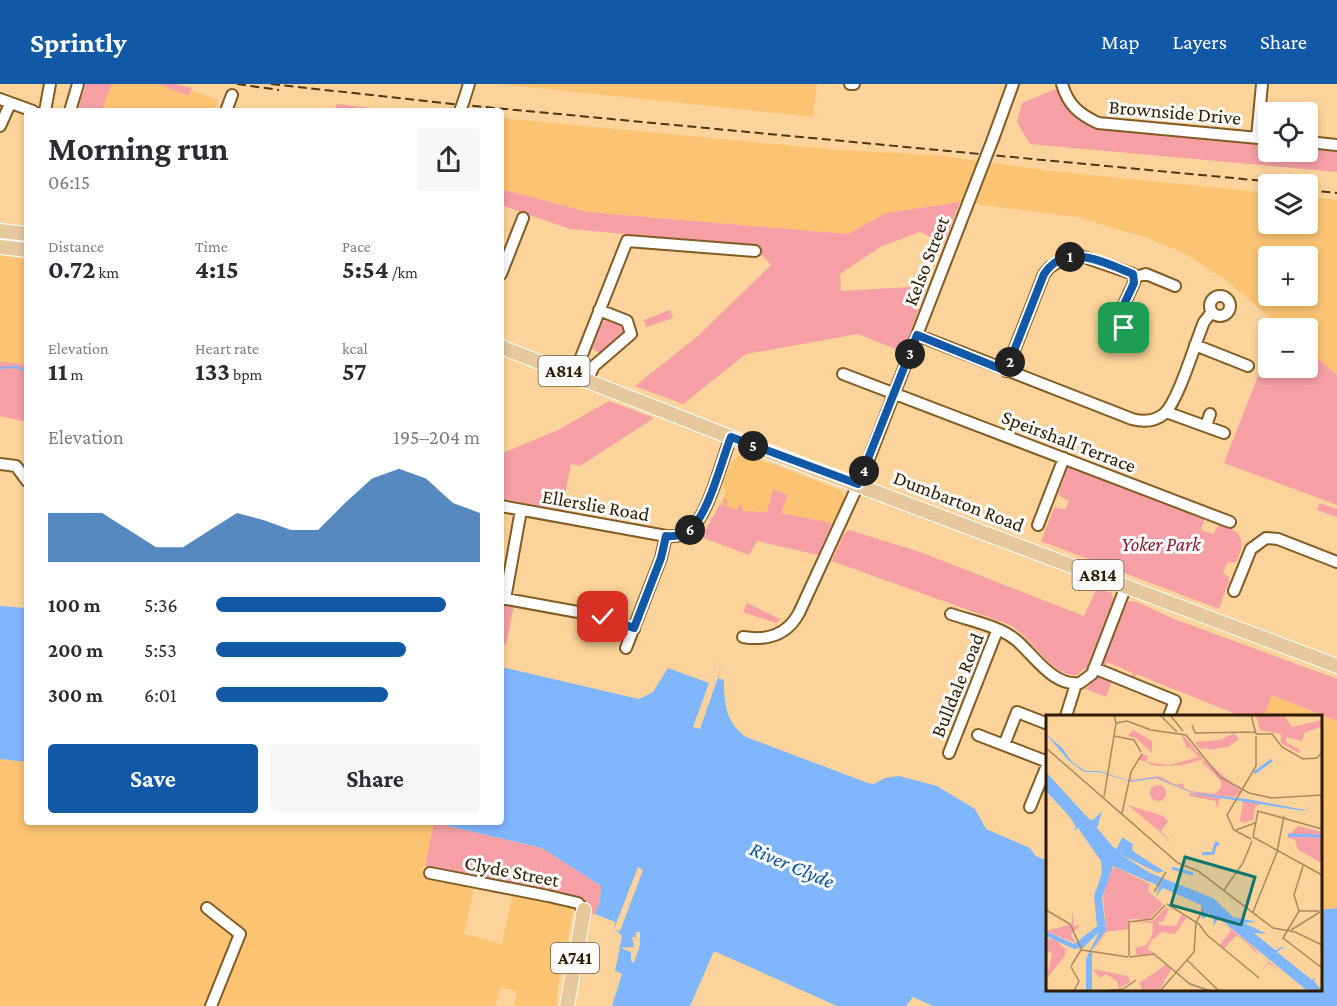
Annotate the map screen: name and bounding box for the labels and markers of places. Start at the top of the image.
pin: 1 [1055,242,1085,272]
pin [1098,302,1149,353]
pin: 3 [895,339,925,369]
pin: 2 [995,347,1025,377]
pin: 5 [738,431,768,461]
pin: 4 [849,456,879,486]
pin: 6 [675,515,705,545]
pin [577,591,628,642]

